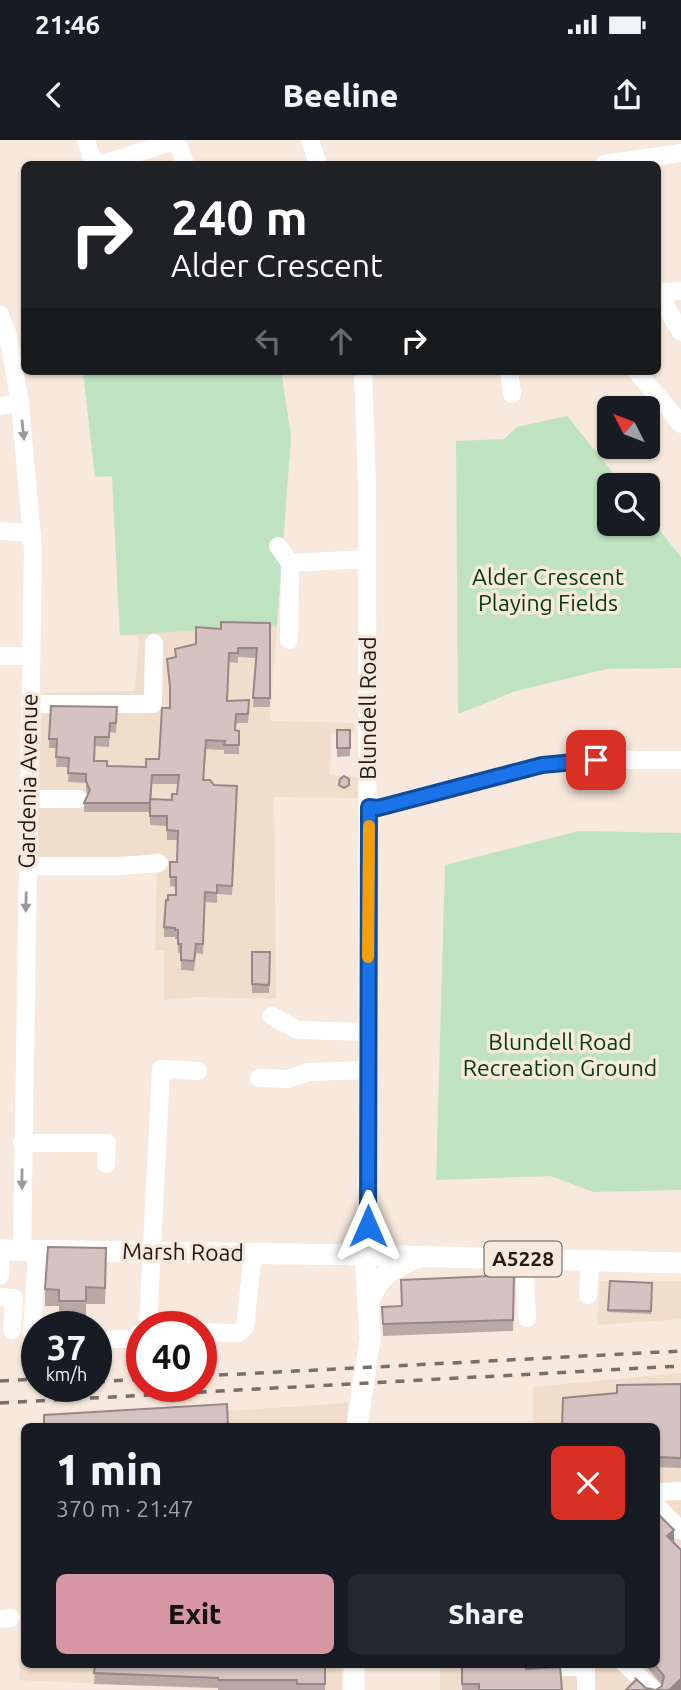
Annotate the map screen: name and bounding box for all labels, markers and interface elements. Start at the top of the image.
text: 21:46 [35,10,100,39]
icon: back [35,76,73,114]
icon: share [608,76,646,114]
text: Beeline [283,77,398,113]
icon: right [56,189,147,280]
text: 240 m [171,189,308,244]
text: Alder Crescent [171,247,383,283]
icon: left [249,322,287,360]
icon: ahead [322,322,360,360]
icon: right [395,322,433,360]
north arrow [597,396,660,458]
map controls [597,396,660,536]
one-way arrow [18,419,29,441]
button: search [597,473,660,536]
park label: Alder Crescent Playing Fields [472,564,624,615]
street label: Blundell Road [355,636,380,780]
street label: Gardenia Avenue [13,693,42,869]
pin [566,730,626,790]
icon: arrive [577,741,615,779]
one-way arrow [20,891,32,913]
park label: Blundell Road Recreation Ground [463,1029,657,1080]
one-way arrow [16,1168,28,1190]
position arrow [331,1189,405,1263]
street label: Marsh Road [122,1238,244,1265]
road number: A5228 [484,1242,562,1276]
speed limit sign: 40 [126,1311,217,1402]
text: 37 [47,1327,86,1367]
text: km/h [46,1364,87,1384]
text: 1 min [56,1446,163,1493]
button: close [551,1446,625,1520]
text: 370 m · 21:47 [56,1496,194,1521]
button: Exit [56,1574,334,1654]
button: Share [348,1574,625,1654]

